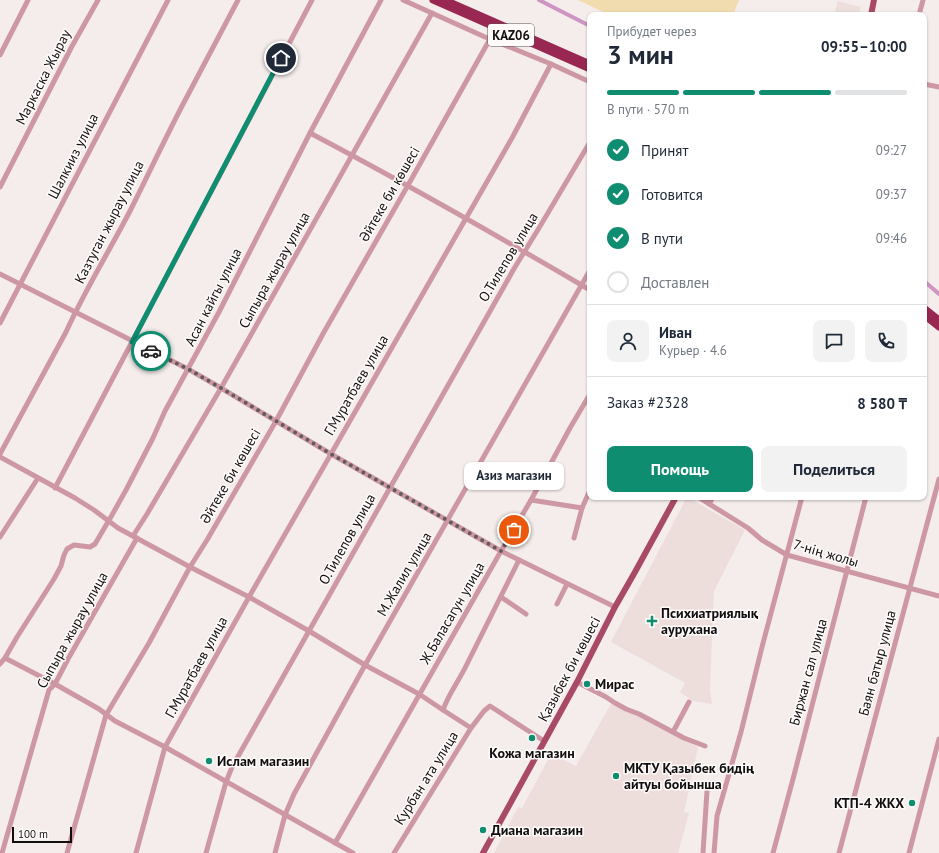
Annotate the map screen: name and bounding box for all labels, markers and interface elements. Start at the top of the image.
text: Прибудет через [607,23,697,40]
road number: KАZ06 [488,24,534,46]
street label: Маркаска Жырау [11,26,75,128]
text: 09:55–10:00 [821,37,907,56]
text: 3 мин [607,38,674,71]
pin [264,41,298,75]
icon: home [270,47,292,69]
text: В пути · 570 m [607,101,689,118]
street label: Шалкииз улица [44,110,102,202]
icon: check [607,139,629,161]
text: Принят [641,141,688,160]
text: 09:27 [876,142,907,159]
street label: Әйтеке би көшесі [355,143,423,245]
street label: Казтуган жырау улица [70,157,148,286]
icon: check [607,183,629,205]
text: Готовится [641,185,703,204]
text: 09:37 [876,186,907,203]
street label: Сыпыра жырау улица [234,208,314,331]
street label: О.Тилепов улица [474,209,542,305]
icon: check [607,227,629,249]
text: В пути [641,229,683,248]
text: 09:46 [876,230,907,247]
street label: Асан кайгы улица [181,245,245,349]
text: Доставлен [641,273,709,292]
button: person [607,320,649,362]
button: chat [813,320,855,362]
button: phone [865,320,907,362]
text: Иван [659,323,692,342]
courier [131,331,171,371]
street label: Г.Муратбаев улица [320,331,392,439]
icon: car [140,340,162,362]
text: Курьер · 4.6 [659,342,727,359]
text: Заказ #2328 [607,393,689,412]
text: 8 580 ₸ [857,394,907,413]
street label: Әйтеке би көшесі [196,425,264,527]
button: Помощь [607,446,753,492]
button: Поделиться [761,446,907,492]
callout: Азиз магазин [464,462,564,490]
text: Азиз магазин [476,467,552,484]
street label: О.Тилепов улица [315,490,379,588]
pin [497,513,531,547]
icon: bag [503,519,525,541]
street label: М.Жалил улица [373,529,435,619]
street label: 7-нің жолы [791,535,861,571]
street label: Ж.Баласагун улица [415,559,489,668]
street label: Сыпыра жырау улица [32,568,112,691]
place label: Психиатриялық аурухана [661,604,759,638]
street label: Баян батыр улица [854,608,900,718]
street label: Г.Муратбаев улица [161,613,231,721]
street label: Қазыбек би көшесі [534,613,604,725]
marker: Психиатриялық аурухана [646,615,658,627]
street label: Биржан сал улица [785,617,831,727]
place label: Мирас [595,675,634,693]
marker: Мирас [582,679,592,689]
street label: Курбан ата улица [390,728,462,828]
marker: Кожа магазин [527,733,537,743]
place label: Кожа магазин [489,744,575,762]
place label: Ислам магазин [217,752,309,770]
marker: Ислам магазин [204,756,214,766]
place label: МКТУ Қазыбек бидің айтуы бойынша [624,759,754,793]
marker: МКТУ Қазыбек бидің айтуы бойынша [611,771,621,781]
place label: КТП-4 ЖКХ [834,794,904,812]
marker: КТП-4 ЖКХ [907,798,917,808]
place label: Диана магазин [491,821,583,839]
scale bar [12,825,72,844]
marker: Диана магазин [478,825,488,835]
text: 100 m [18,827,48,841]

